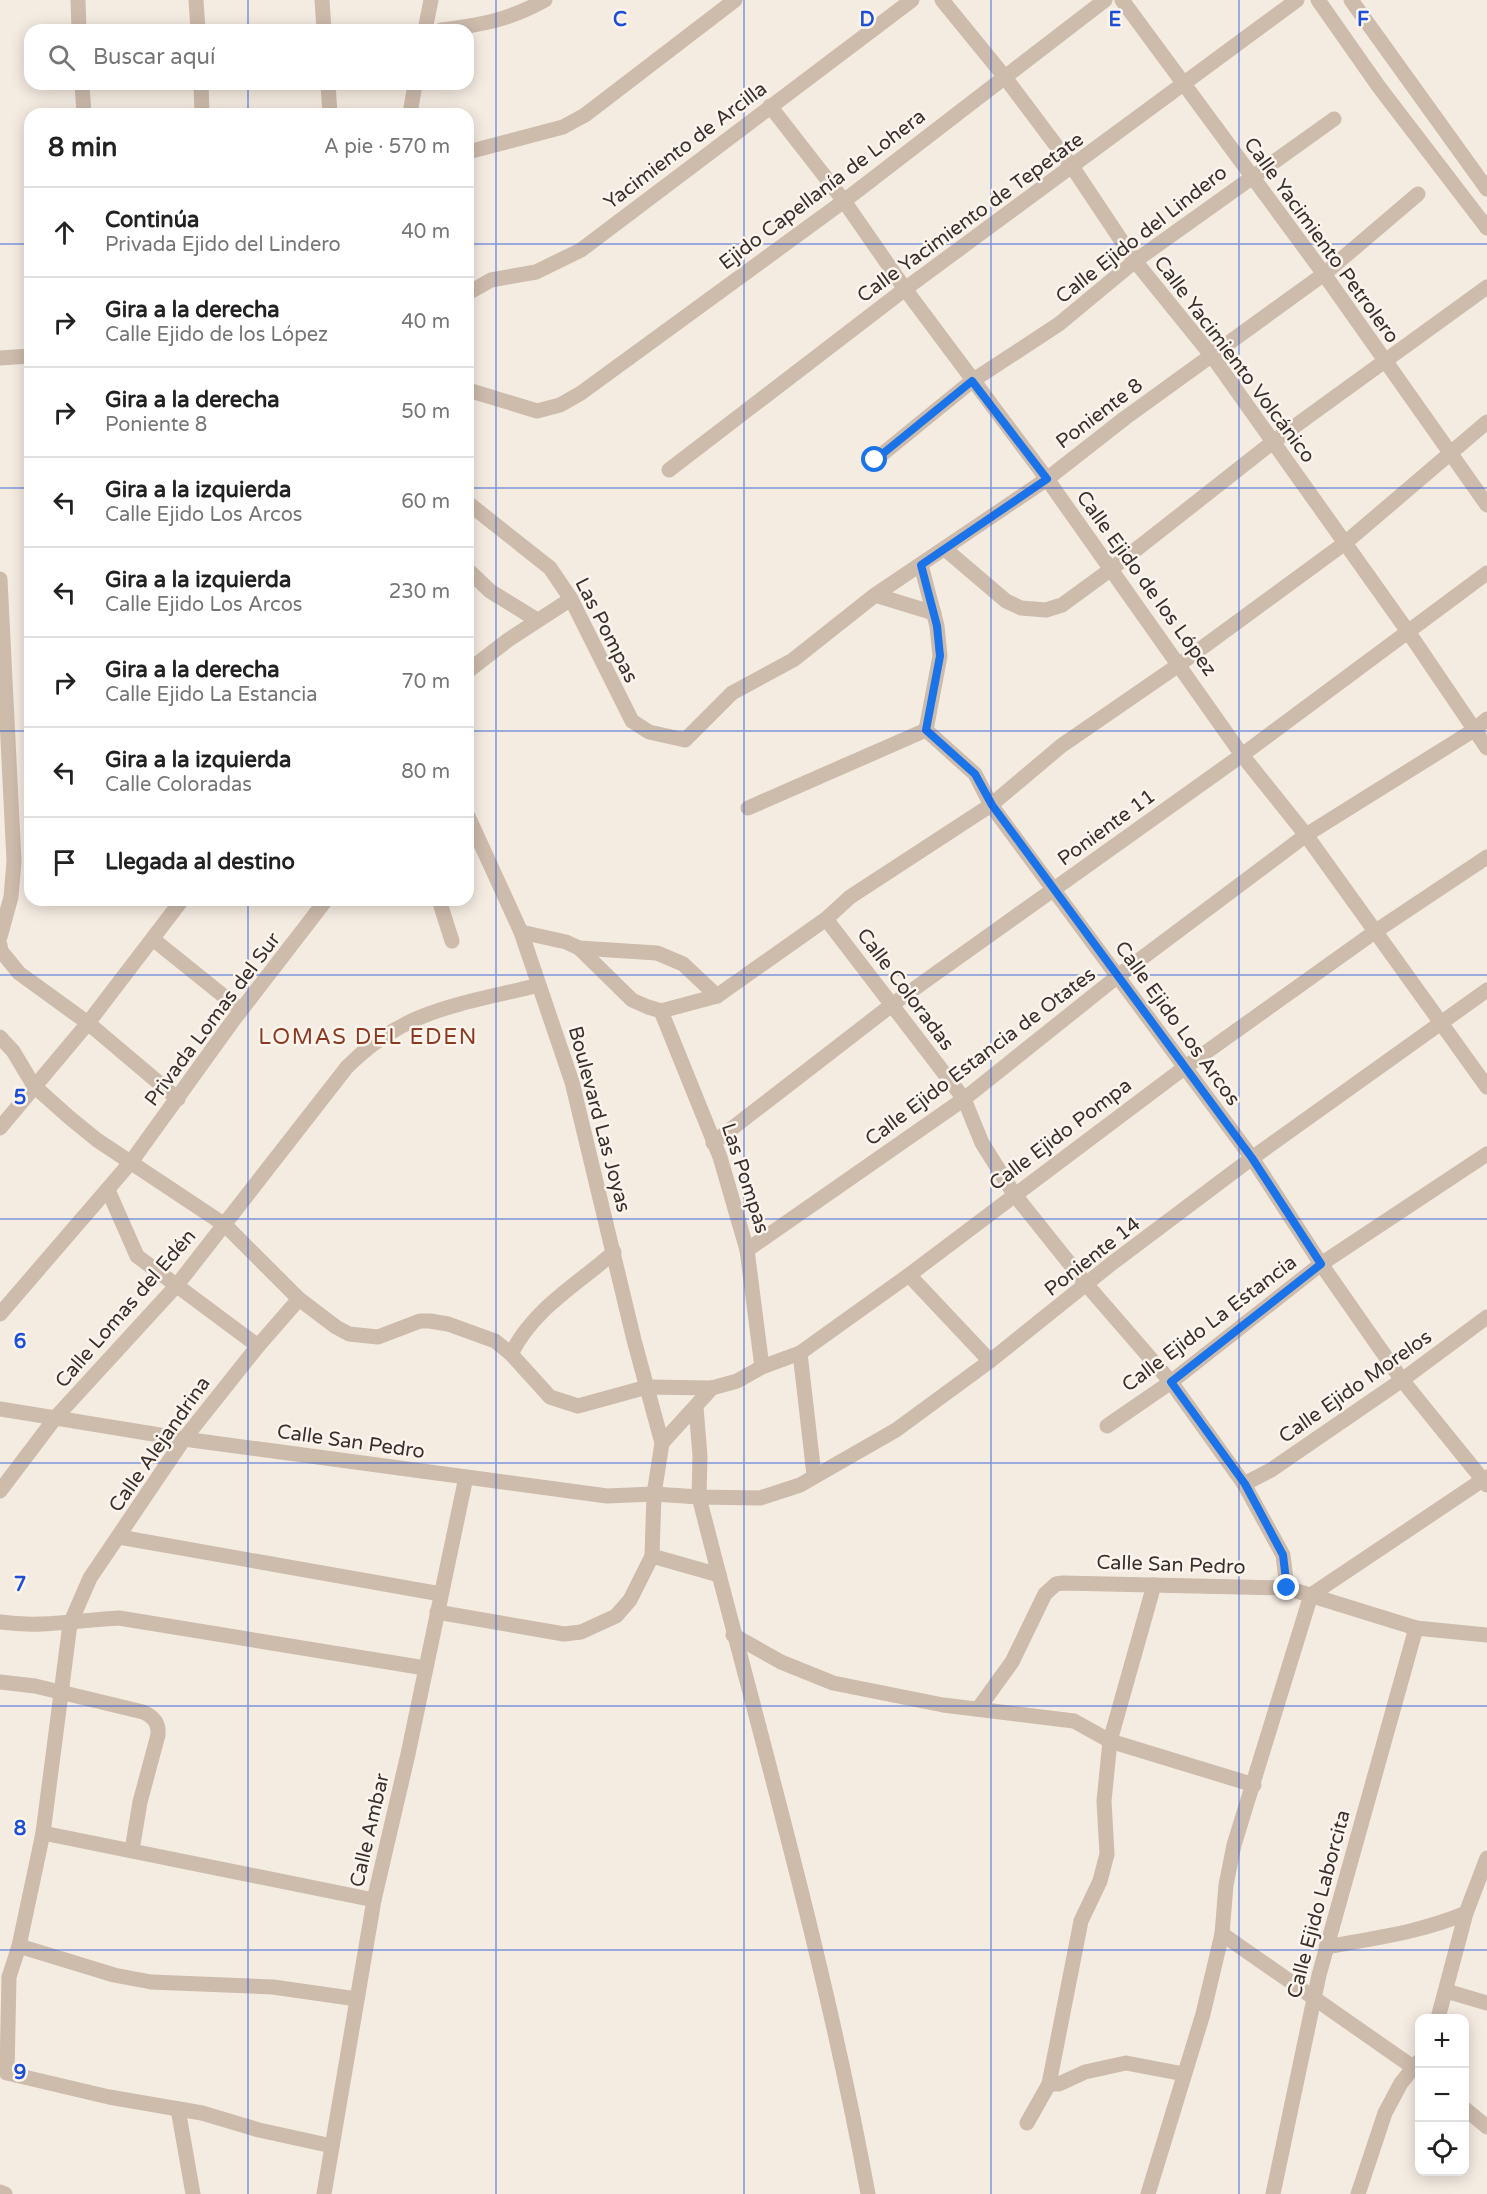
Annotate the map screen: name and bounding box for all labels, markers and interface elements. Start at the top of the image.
text: C [613,8,627,32]
text: D [859,8,875,32]
text: E [1109,8,1122,32]
text: F [1357,8,1369,32]
search box [24,24,474,90]
icon: search [45,41,78,74]
text: Buscar aquí [93,44,215,70]
street label: Yacimiento de Arcilla [599,77,772,215]
street label: Ejido Capellanía de Lohera [715,104,930,275]
street label: Calle Yacimiento de Tepetate [853,128,1088,308]
text: 8 min [48,132,117,163]
street label: Calle Yacimiento Petrolero [1238,133,1404,348]
text: A pie · 570 m [324,135,450,159]
street label: Calle Ejido del Lindero [1051,160,1232,309]
text: Continúa [105,207,199,233]
icon: ahead [48,216,81,249]
text: 40 m [401,220,450,244]
text: Privada Ejido del Lindero [105,233,341,257]
street label: Calle Yacimiento Volcánico [1149,251,1320,468]
text: Gira a la derecha [105,297,280,323]
icon: right [48,306,81,339]
text: 40 m [401,310,450,334]
text: Calle Ejido de los López [105,323,328,347]
street label: Poniente 8 [1052,373,1148,454]
text: Gira a la derecha [105,387,280,413]
icon: right [48,396,81,429]
text: 50 m [401,400,450,424]
text: Poniente 8 [105,413,207,437]
route start [861,446,887,472]
text: Gira a la izquierda [105,477,291,503]
icon: left [48,486,81,519]
street label: Calle Ejido de los López [1071,486,1221,681]
text: 60 m [401,490,450,514]
text: Calle Ejido Los Arcos [105,503,302,527]
text: Gira a la izquierda [105,567,291,593]
street label: Las Pompas [569,574,643,687]
icon: left [48,576,81,609]
text: 230 m [389,580,450,604]
text: Calle Ejido Los Arcos [105,593,302,617]
text: Gira a la derecha [105,657,280,683]
icon: right [48,666,81,699]
text: 70 m [401,670,450,694]
text: Calle Ejido La Estancia [105,683,317,707]
text: Gira a la izquierda [105,747,291,773]
icon: left [48,756,81,789]
text: 80 m [401,760,450,784]
text: Calle Coloradas [105,773,252,797]
street label: Poniente 11 [1053,784,1160,871]
icon: arrive [48,846,81,879]
text: Llegada al destino [105,849,295,875]
street label: Calle Coloradas [851,924,959,1055]
street label: Privada Lomas del Sur [140,928,286,1111]
street label: Calle Ejido Los Arcos [1109,937,1245,1110]
street label: Calle Ejido Estancia de Otates [861,962,1100,1151]
district label: LOMAS DEL EDEN [258,1024,478,1050]
street label: Boulevard Las Joyas [563,1024,635,1215]
street label: Calle Ejido Pompa [985,1073,1136,1196]
text: 5 [14,1086,26,1110]
street label: Las Pompas [716,1120,774,1237]
street label: Poniente 14 [1040,1212,1145,1302]
street label: Calle Lomas del Edén [50,1224,201,1393]
street label: Calle Ejido La Estancia [1118,1250,1302,1397]
street label: Calle Ejido Morelos [1275,1325,1437,1449]
text: 6 [14,1330,26,1354]
street label: Calle Alejandrina [104,1372,216,1517]
street label: Calle San Pedro [275,1420,426,1464]
street label: Calle San Pedro [1096,1550,1246,1580]
text: 7 [14,1573,26,1597]
route end [1273,1574,1299,1600]
street label: Calle Ambar [345,1771,395,1890]
street label: Calle Ejido Laborcita [1282,1808,1356,2001]
text: 8 [14,1817,26,1841]
map controls [1415,2014,1469,2176]
button: + [1415,2014,1469,2068]
text: 9 [14,2061,26,2085]
button: − [1415,2068,1469,2122]
button: locate [1415,2122,1469,2176]

